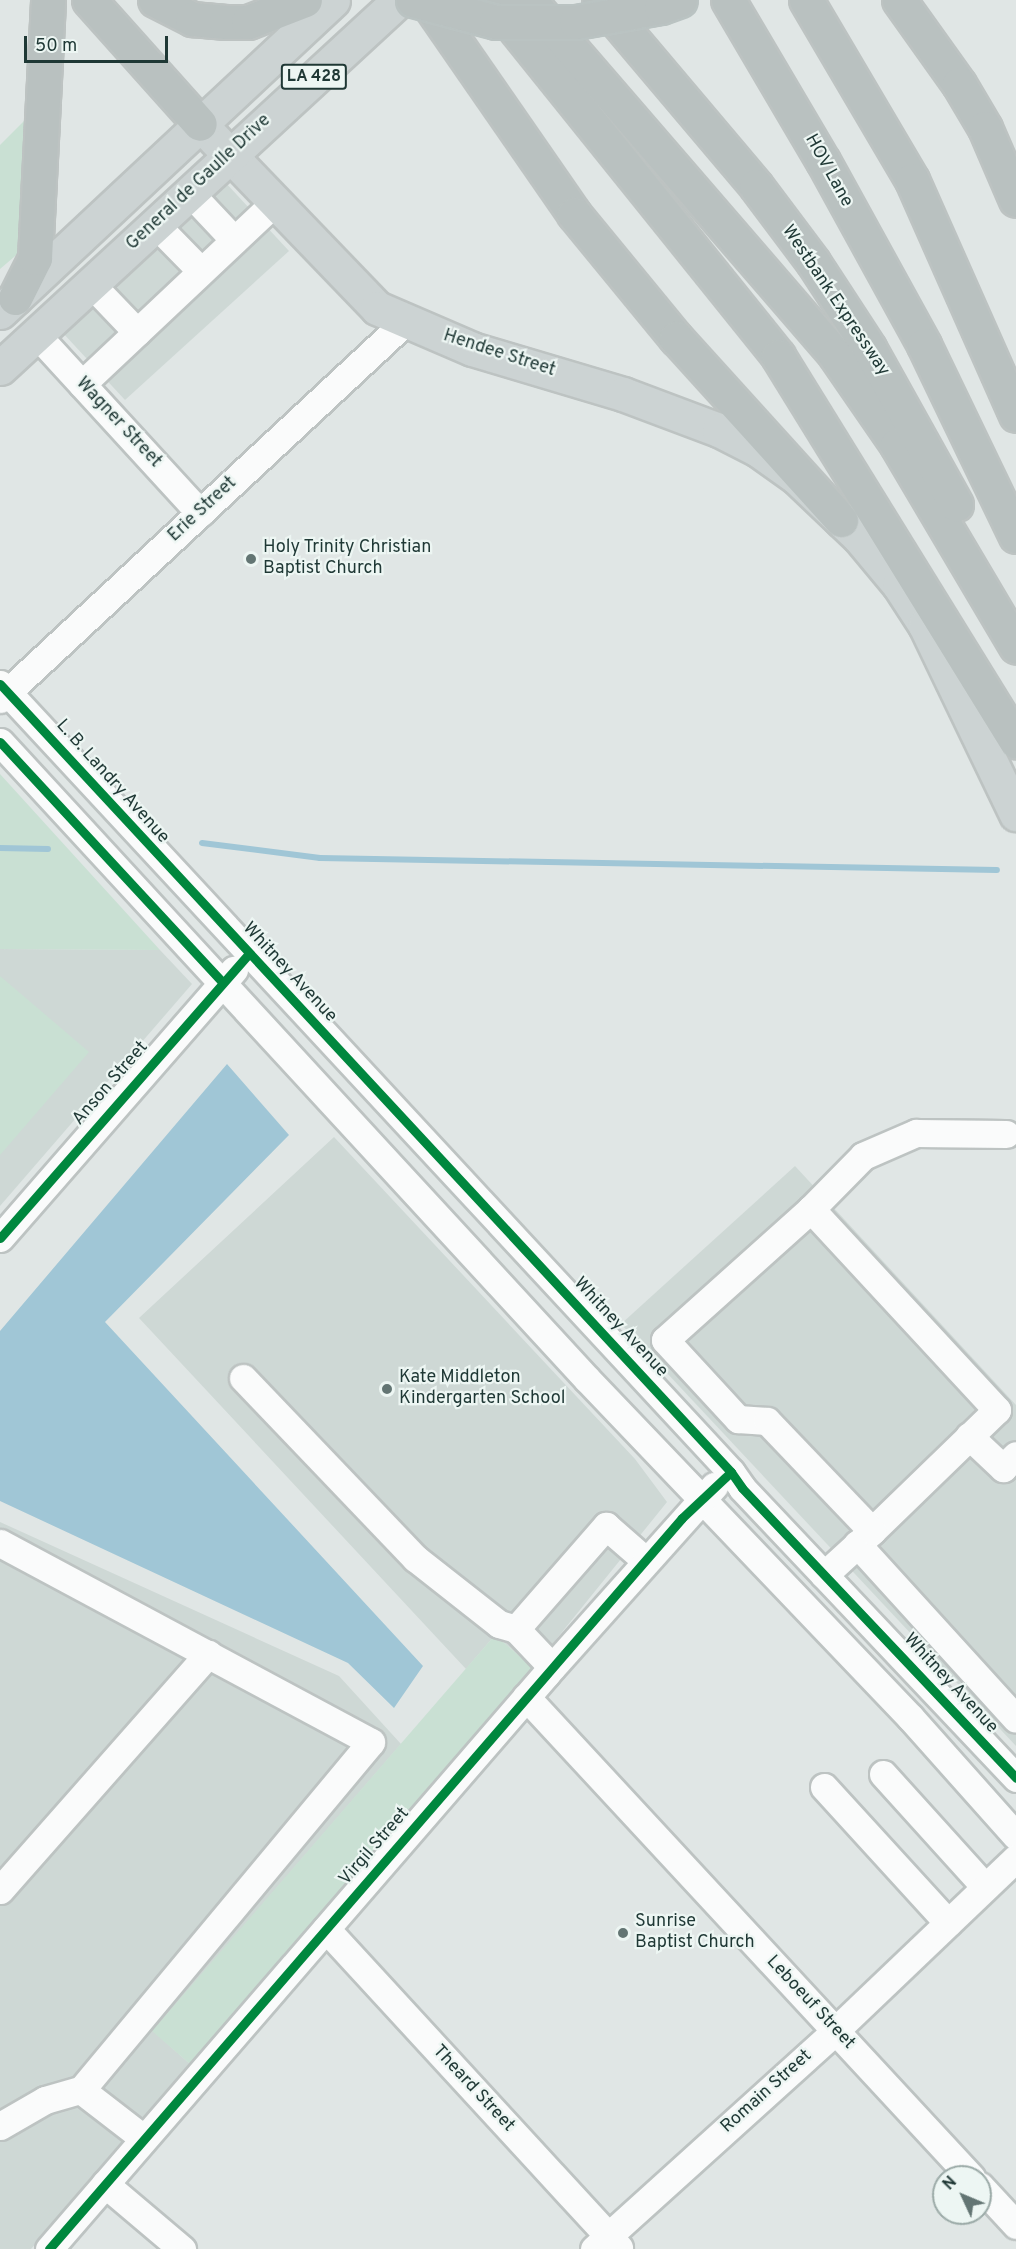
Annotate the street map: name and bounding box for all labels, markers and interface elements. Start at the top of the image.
scale bar [27,24,171,62]
text: 50 m [35,35,77,58]
road number: LA 428 [280,64,348,90]
street label: General de Gaulle Drive [122,110,276,256]
street label: HOV Lane [799,131,857,211]
street label: Westbank Expressway [776,221,894,381]
street label: Hendee Street [440,326,558,382]
street label: Wagner Street [71,373,165,473]
street label: Erie Street [164,473,242,547]
place label: Holy Trinity Christian Baptist Church [263,538,432,580]
marker: Holy Trinity Christian Baptist Church [244,552,258,566]
street label: L. B. Landry Avenue [50,715,174,849]
street label: Whitney Avenue [237,918,341,1028]
street label: Anson Street [69,1037,153,1131]
street label: Whitney Avenue [568,1273,672,1383]
place label: Kate Middleton Kindergarten School [399,1368,565,1410]
marker: Kate Middleton Kindergarten School [380,1382,394,1396]
street label: Whitney Avenue [898,1629,1002,1739]
street label: Virgil Street [335,1804,415,1890]
place label: Sunrise Baptist Church [635,1912,755,1954]
marker: Sunrise Baptist Church [616,1926,630,1940]
street label: Leboeuf Street [761,1952,859,2054]
street label: Theard Street [427,2041,519,2137]
street label: Romain Street [717,2046,817,2138]
north arrow [932,2165,992,2225]
text: N [939,2173,962,2195]

